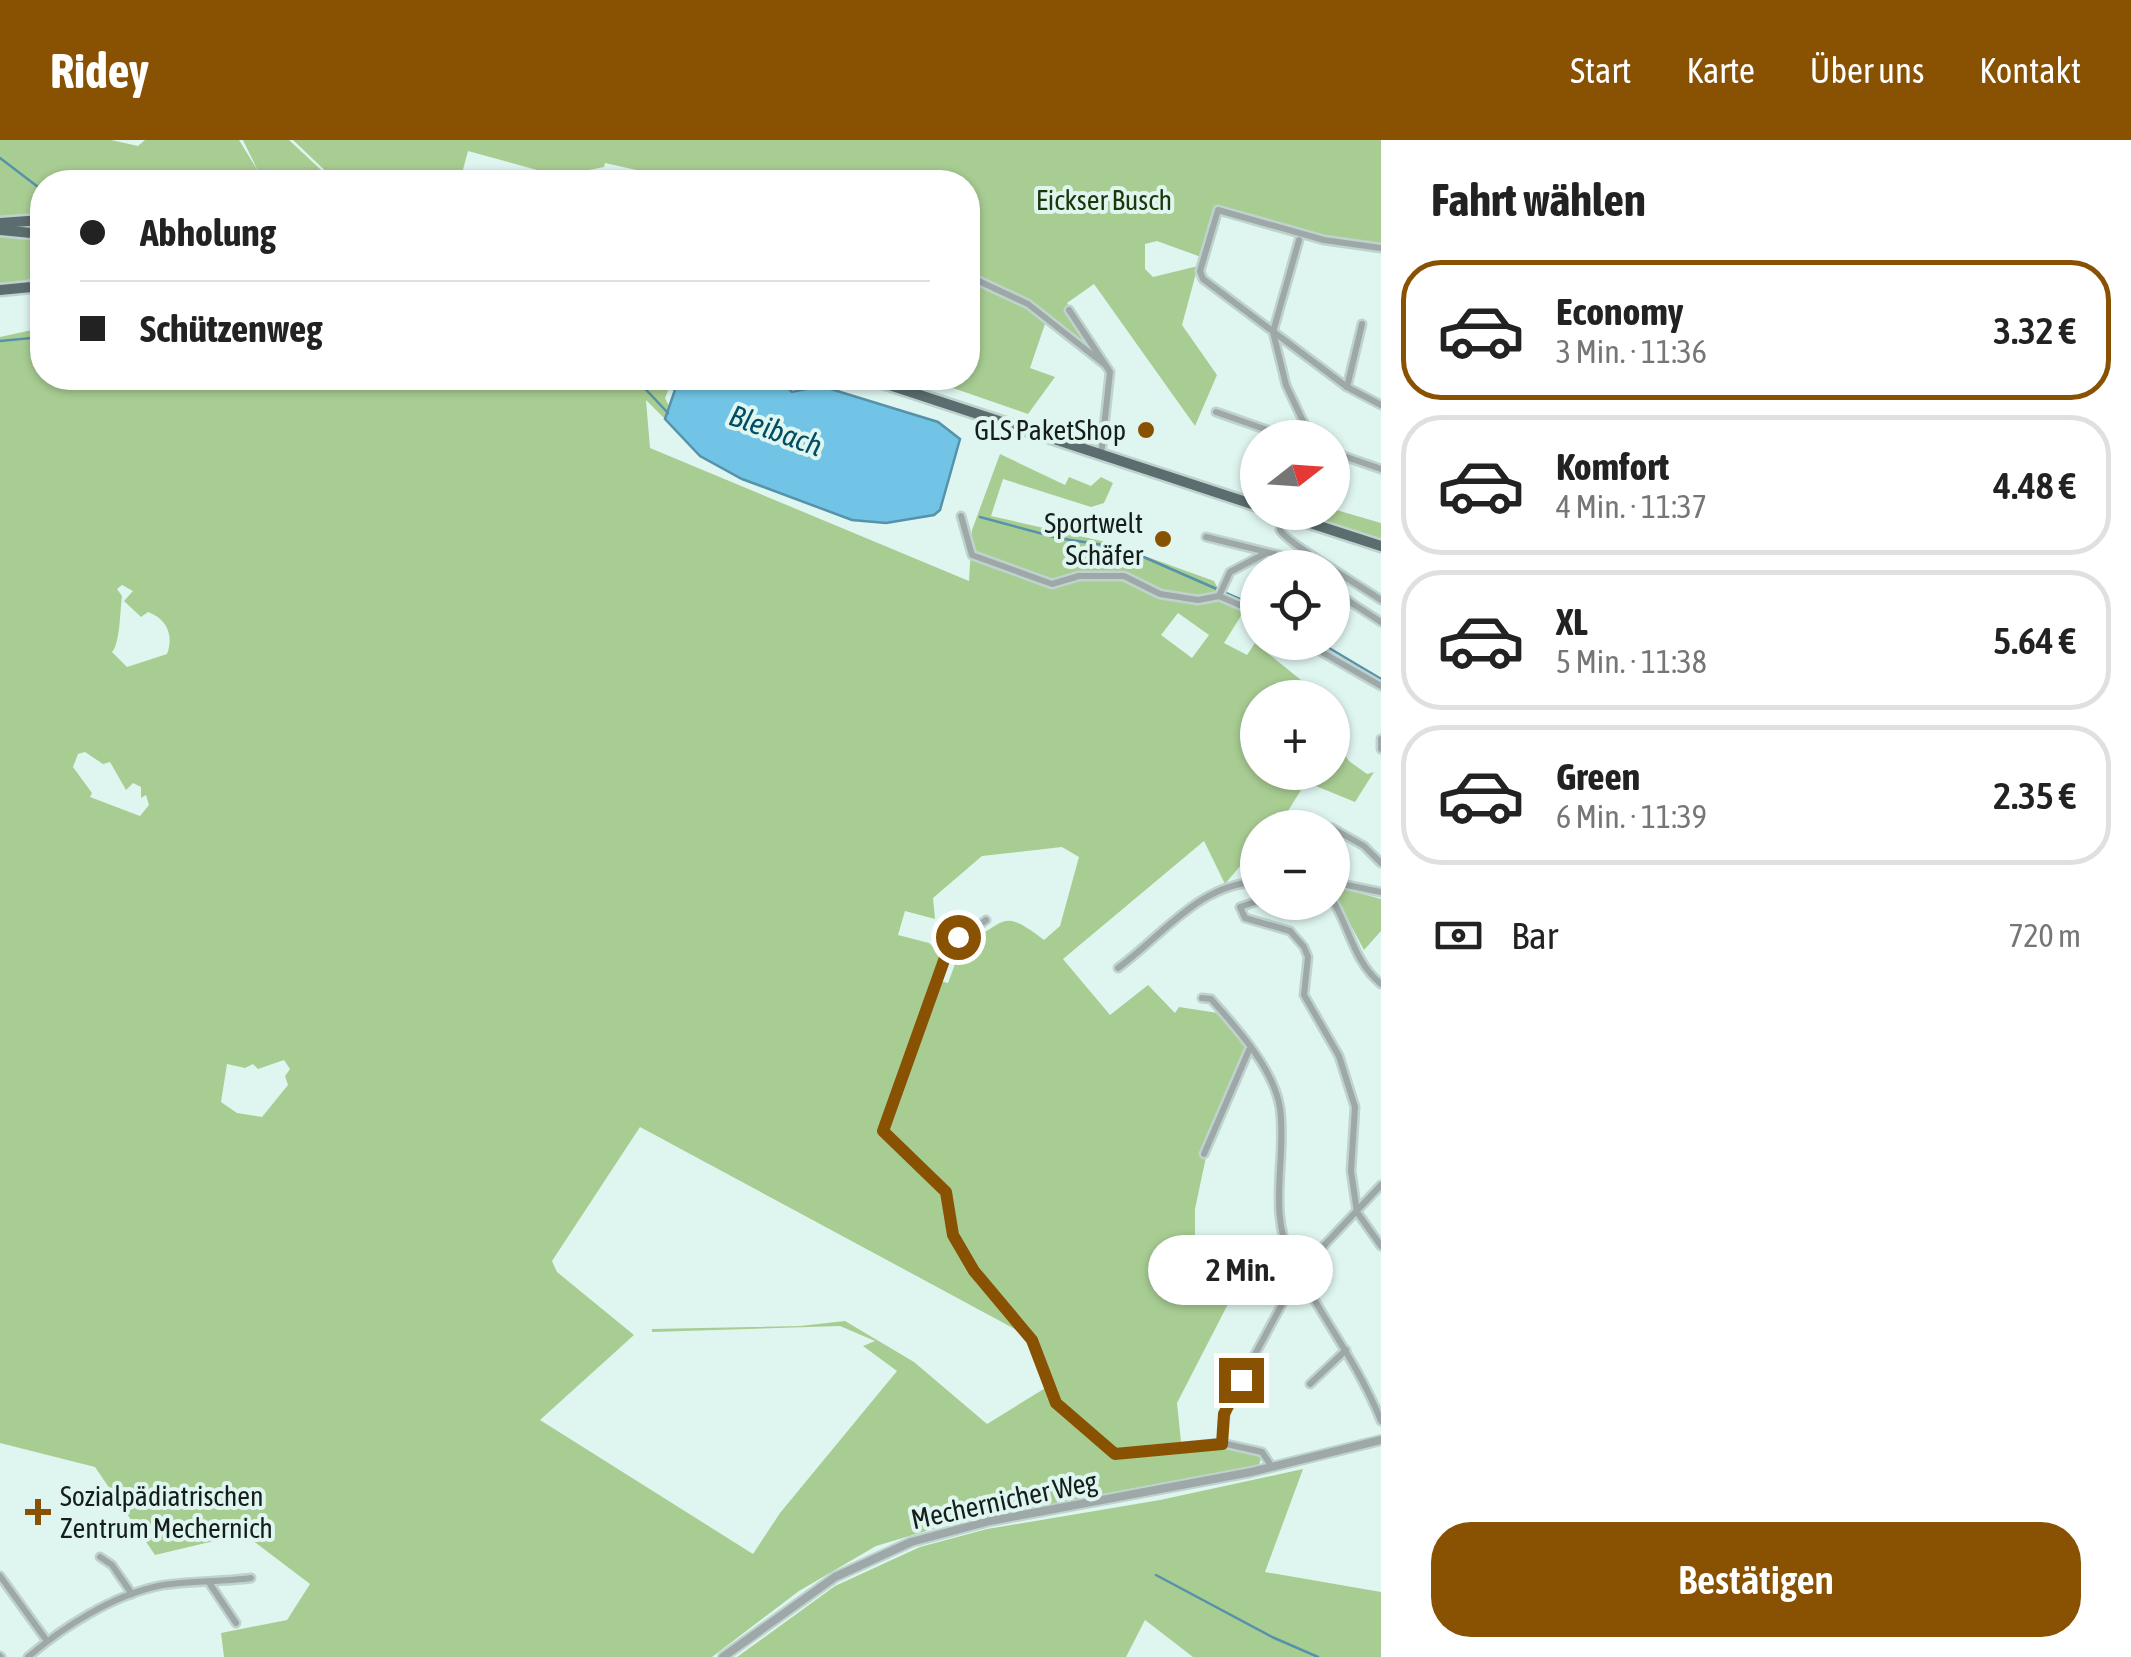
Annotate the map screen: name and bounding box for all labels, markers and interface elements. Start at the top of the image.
text: Ridey [50,43,149,98]
text: Start [1570,50,1631,90]
text: Karte [1686,50,1755,90]
text: Über uns [1810,50,1924,90]
text: Kontakt [1979,50,2081,90]
text: Fahrt wählen [1431,174,1646,226]
park label: Eickser Busch [1036,184,1172,216]
text: Abholung [140,211,276,254]
icon: car [1436,285,1526,375]
text: Economy [1556,290,1683,333]
text: Schützenweg [140,307,323,350]
text: 3.32 € [1993,309,2076,352]
text: 3 Min. · 11:36 [1556,333,1707,370]
water label: Bleibach [725,398,827,462]
place label: GLS PaketShop [974,414,1126,446]
marker: GLS PaketShop [1135,419,1157,441]
north arrow [1240,420,1350,530]
map controls [1240,420,1350,920]
icon: car [1436,440,1526,530]
text: Komfort [1556,445,1669,488]
text: 4.48 € [1993,464,2076,507]
text: 4 Min. · 11:37 [1556,488,1707,525]
place label: Sportwelt Schäfer [1044,507,1144,571]
marker: Sportwelt Schäfer [1152,528,1174,550]
button: locate [1240,550,1350,660]
icon: car [1436,595,1526,685]
text: XL [1556,600,1588,643]
text: 5.64 € [1993,619,2076,662]
text: 5 Min. · 11:38 [1556,643,1707,680]
button: + [1240,680,1350,790]
icon: car [1436,750,1526,840]
text: Green [1556,755,1640,798]
text: 2.35 € [1993,774,2076,817]
text: 6 Min. · 11:39 [1556,798,1707,835]
button: − [1240,810,1350,920]
icon: cash [1431,908,1486,963]
text: Bar [1511,914,1558,957]
route start [936,915,981,960]
text: 720 m [2008,917,2081,954]
callout: 2 Min. [1148,1235,1334,1305]
text: 2 Min. [1206,1251,1275,1288]
route end [1219,1358,1264,1403]
street label: Mechernicher Weg [908,1465,1100,1535]
place label: Sozialpädiatrischen Zentrum Mechernich [60,1480,273,1544]
marker: Sozialpädiatrischen Zentrum Mechernich [25,1499,51,1525]
button: Bestätigen [1431,1522,2081,1637]

